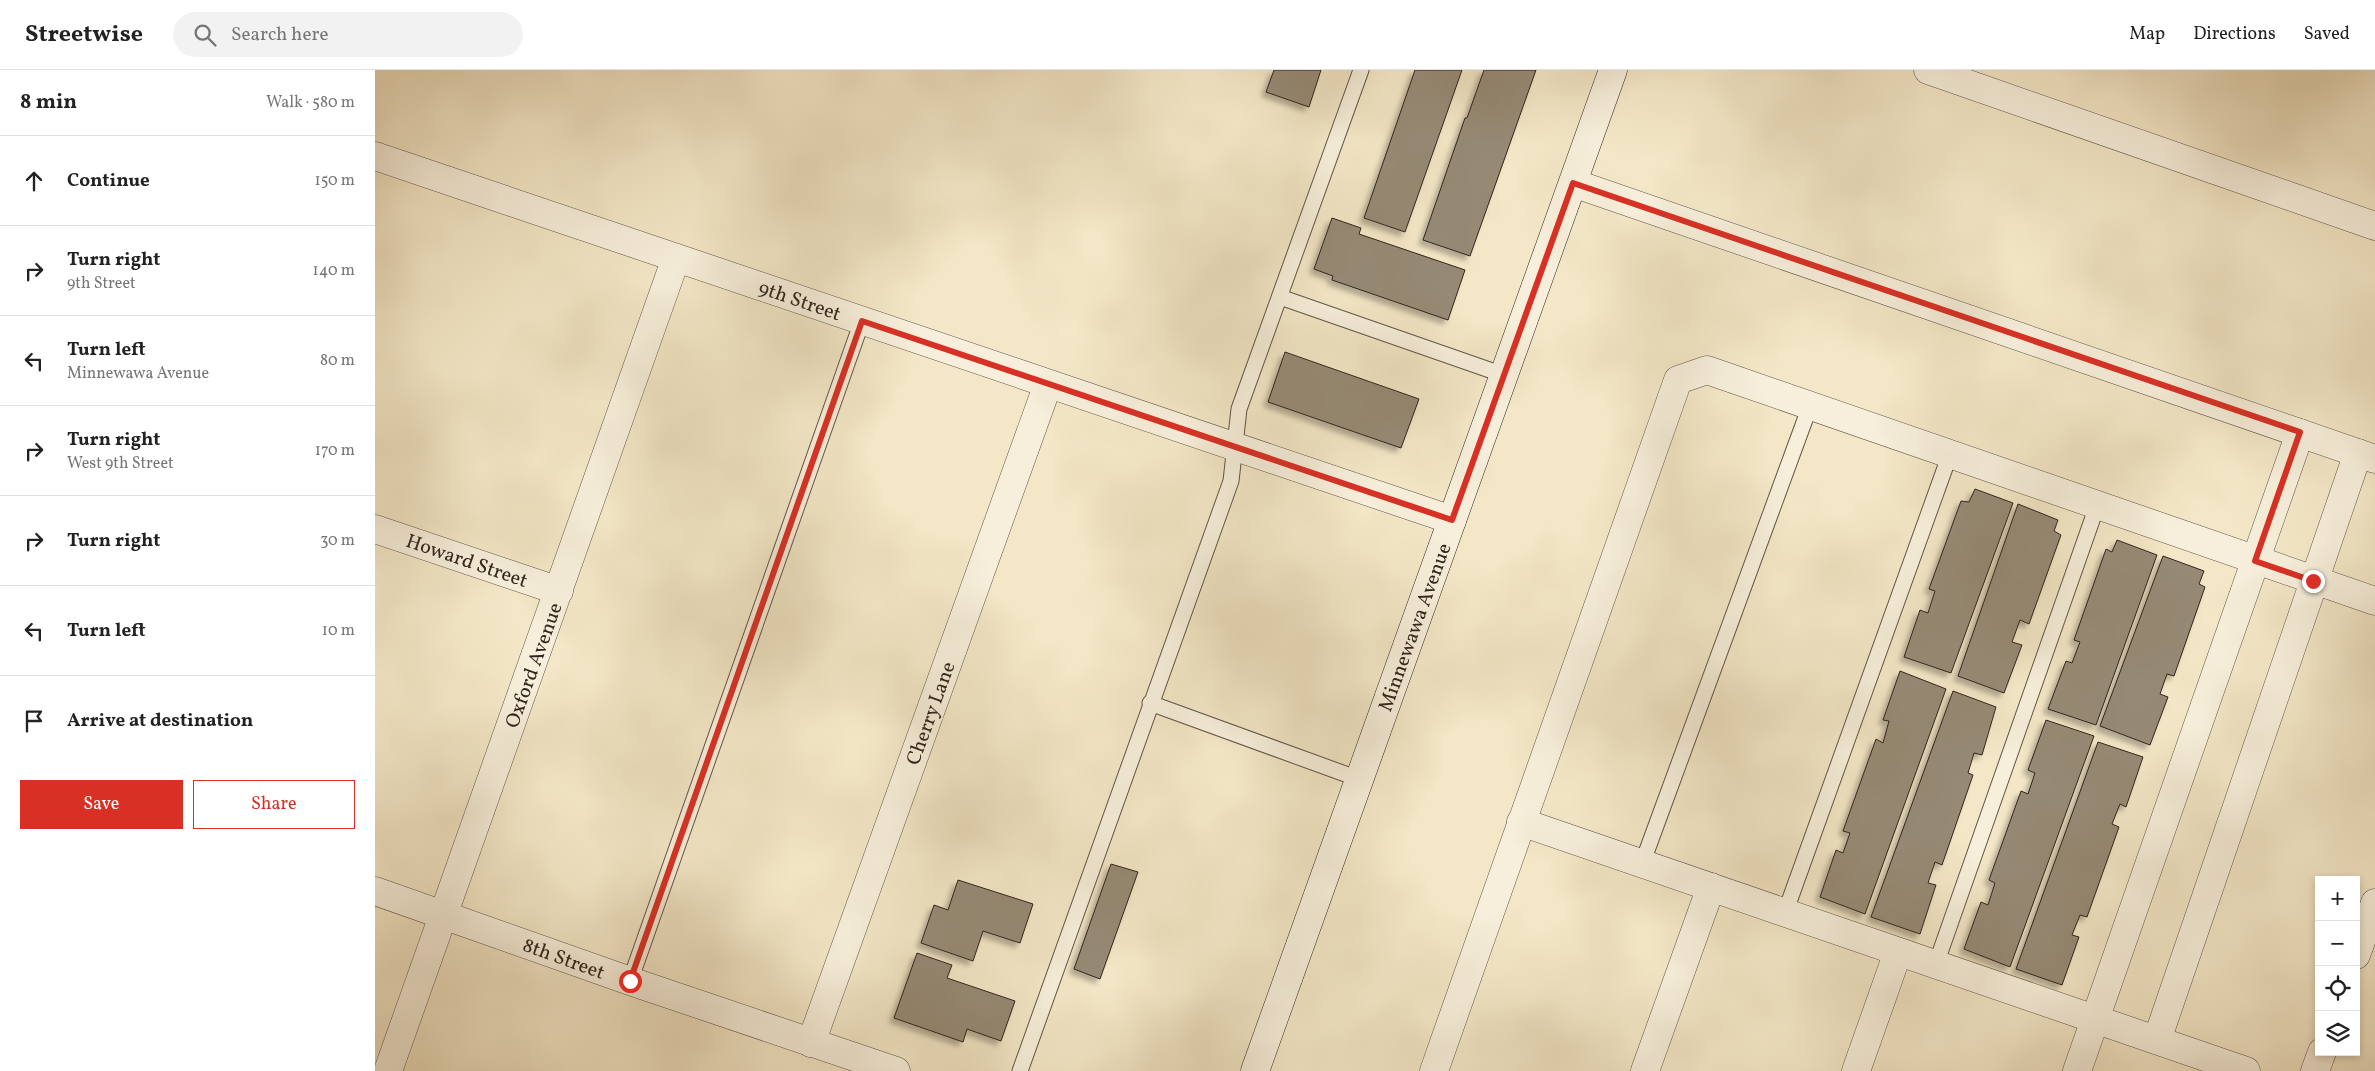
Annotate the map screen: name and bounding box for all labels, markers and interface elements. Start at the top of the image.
search box [173,12,523,57]
text: Streetwise [25,18,143,52]
icon: search [191,21,219,49]
text: Search here [231,22,328,48]
text: Map [2129,22,2165,47]
text: Directions [2193,22,2276,47]
text: Saved [2304,22,2350,47]
text: 8 min [20,88,77,117]
text: Walk · 580 m [266,92,355,114]
icon: ahead [20,167,48,195]
text: Continue [67,168,150,194]
text: 150 m [314,170,355,192]
text: Turn right [67,247,160,273]
icon: right [20,257,48,285]
text: 140 m [313,260,355,282]
text: 9th Street [67,273,136,295]
street label: 9th Street [754,275,844,329]
text: Turn left [67,337,146,363]
icon: left [20,347,48,375]
text: 80 m [320,350,355,372]
text: Minnewawa Avenue [67,363,209,385]
text: Turn right [67,427,160,453]
icon: right [20,437,48,465]
text: 170 m [315,440,355,462]
text: West 9th Street [67,453,174,475]
icon: right [20,527,48,555]
text: Turn right [67,528,160,554]
street label: Howard Street [402,528,531,596]
text: 30 m [320,530,355,552]
street label: Minnewawa Avenue [1372,539,1459,716]
route end [2302,570,2325,593]
street label: Oxford Avenue [499,599,571,732]
icon: left [20,617,48,645]
text: Turn left [67,618,146,644]
text: 10 m [322,620,355,642]
street label: Cherry Lane [900,658,964,769]
icon: arrive [20,707,48,735]
text: Arrive at destination [67,708,253,734]
button: Save [20,780,183,829]
button: Share [193,780,355,829]
map controls [2315,876,2360,1056]
button: + [2315,876,2360,921]
button: − [2315,921,2360,966]
street label: 8th Street [518,932,608,988]
button: locate [2315,966,2360,1011]
route start [619,970,642,993]
button: layers [2315,1011,2360,1056]

